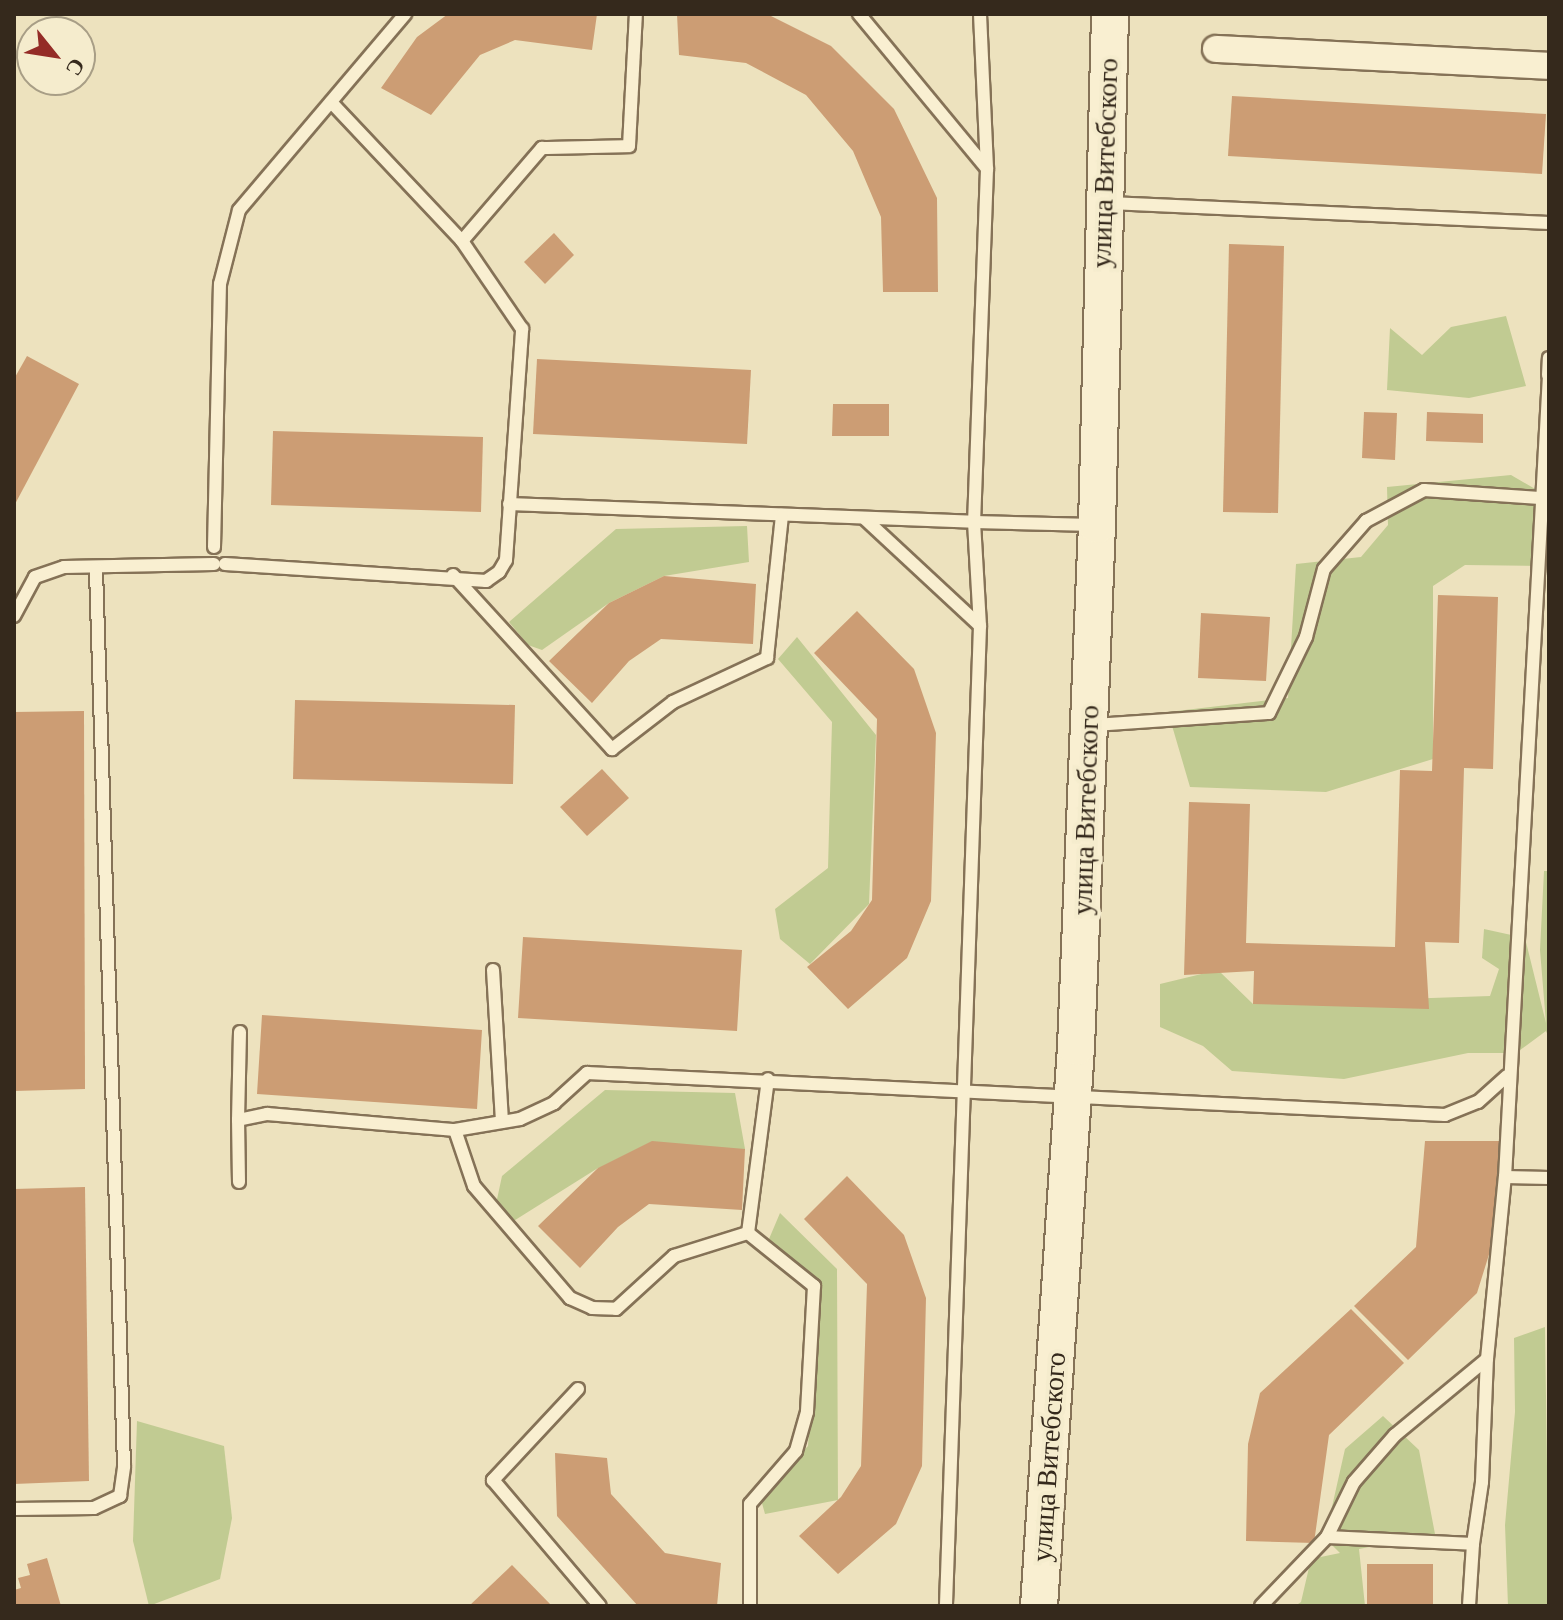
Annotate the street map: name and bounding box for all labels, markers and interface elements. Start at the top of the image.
north arrow [16,16,96,96]
text: С [61,54,90,80]
street label: улица Витебского [1085,57,1125,269]
street label: улица Витебского [1066,704,1106,916]
street label: улица Витебского [1025,1351,1073,1563]

